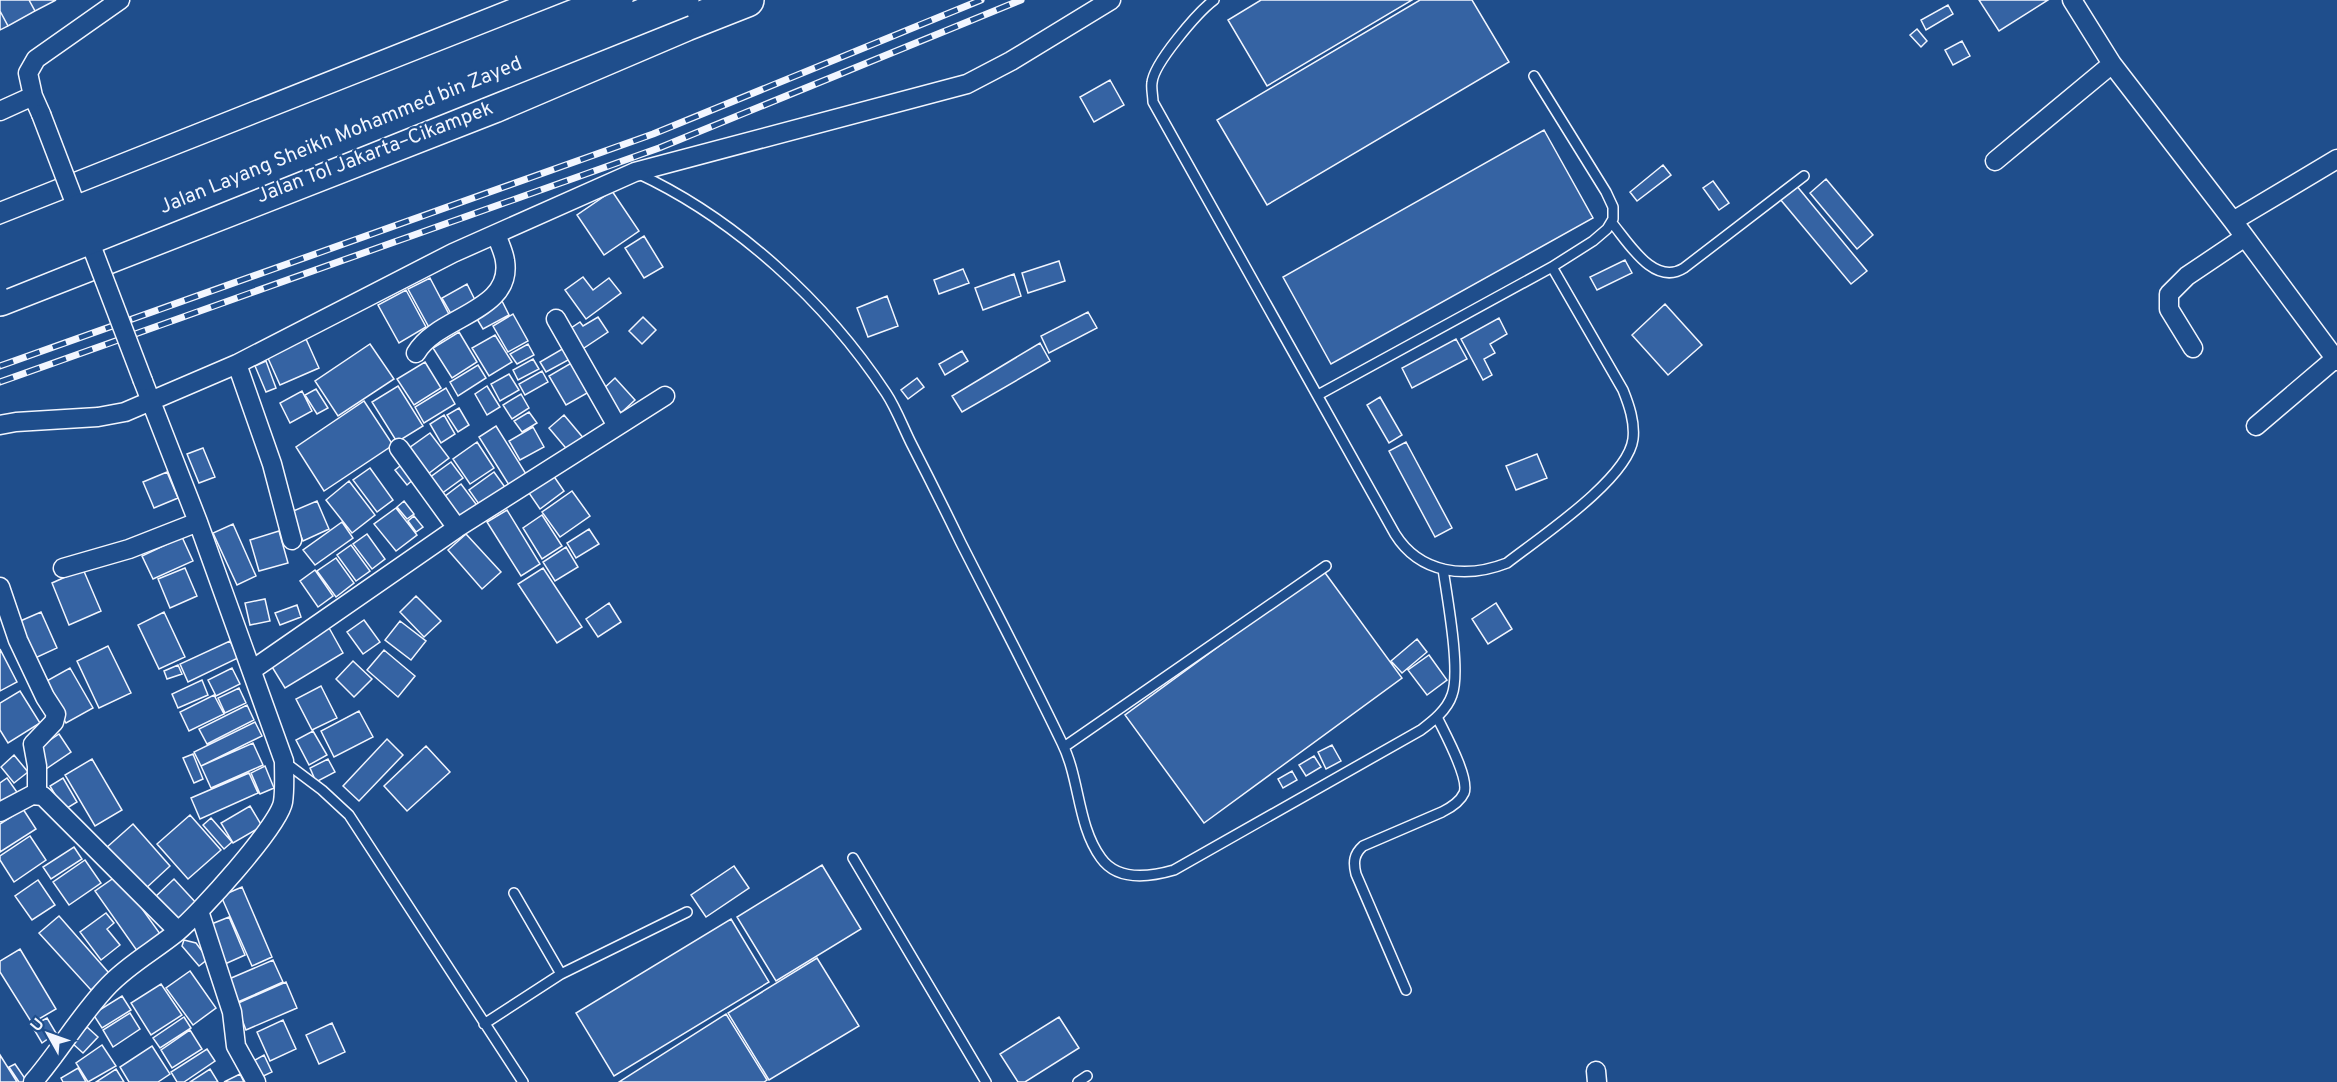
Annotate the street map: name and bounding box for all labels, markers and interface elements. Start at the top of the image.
street label: Jalan Layang Sheikh Mohammed bin Zayed [156,51,526,221]
street label: Jalan Tol Jakarta–Cikampek [253,96,497,210]
north arrow [18,1004,78,1064]
text: U [27,1015,49,1036]

